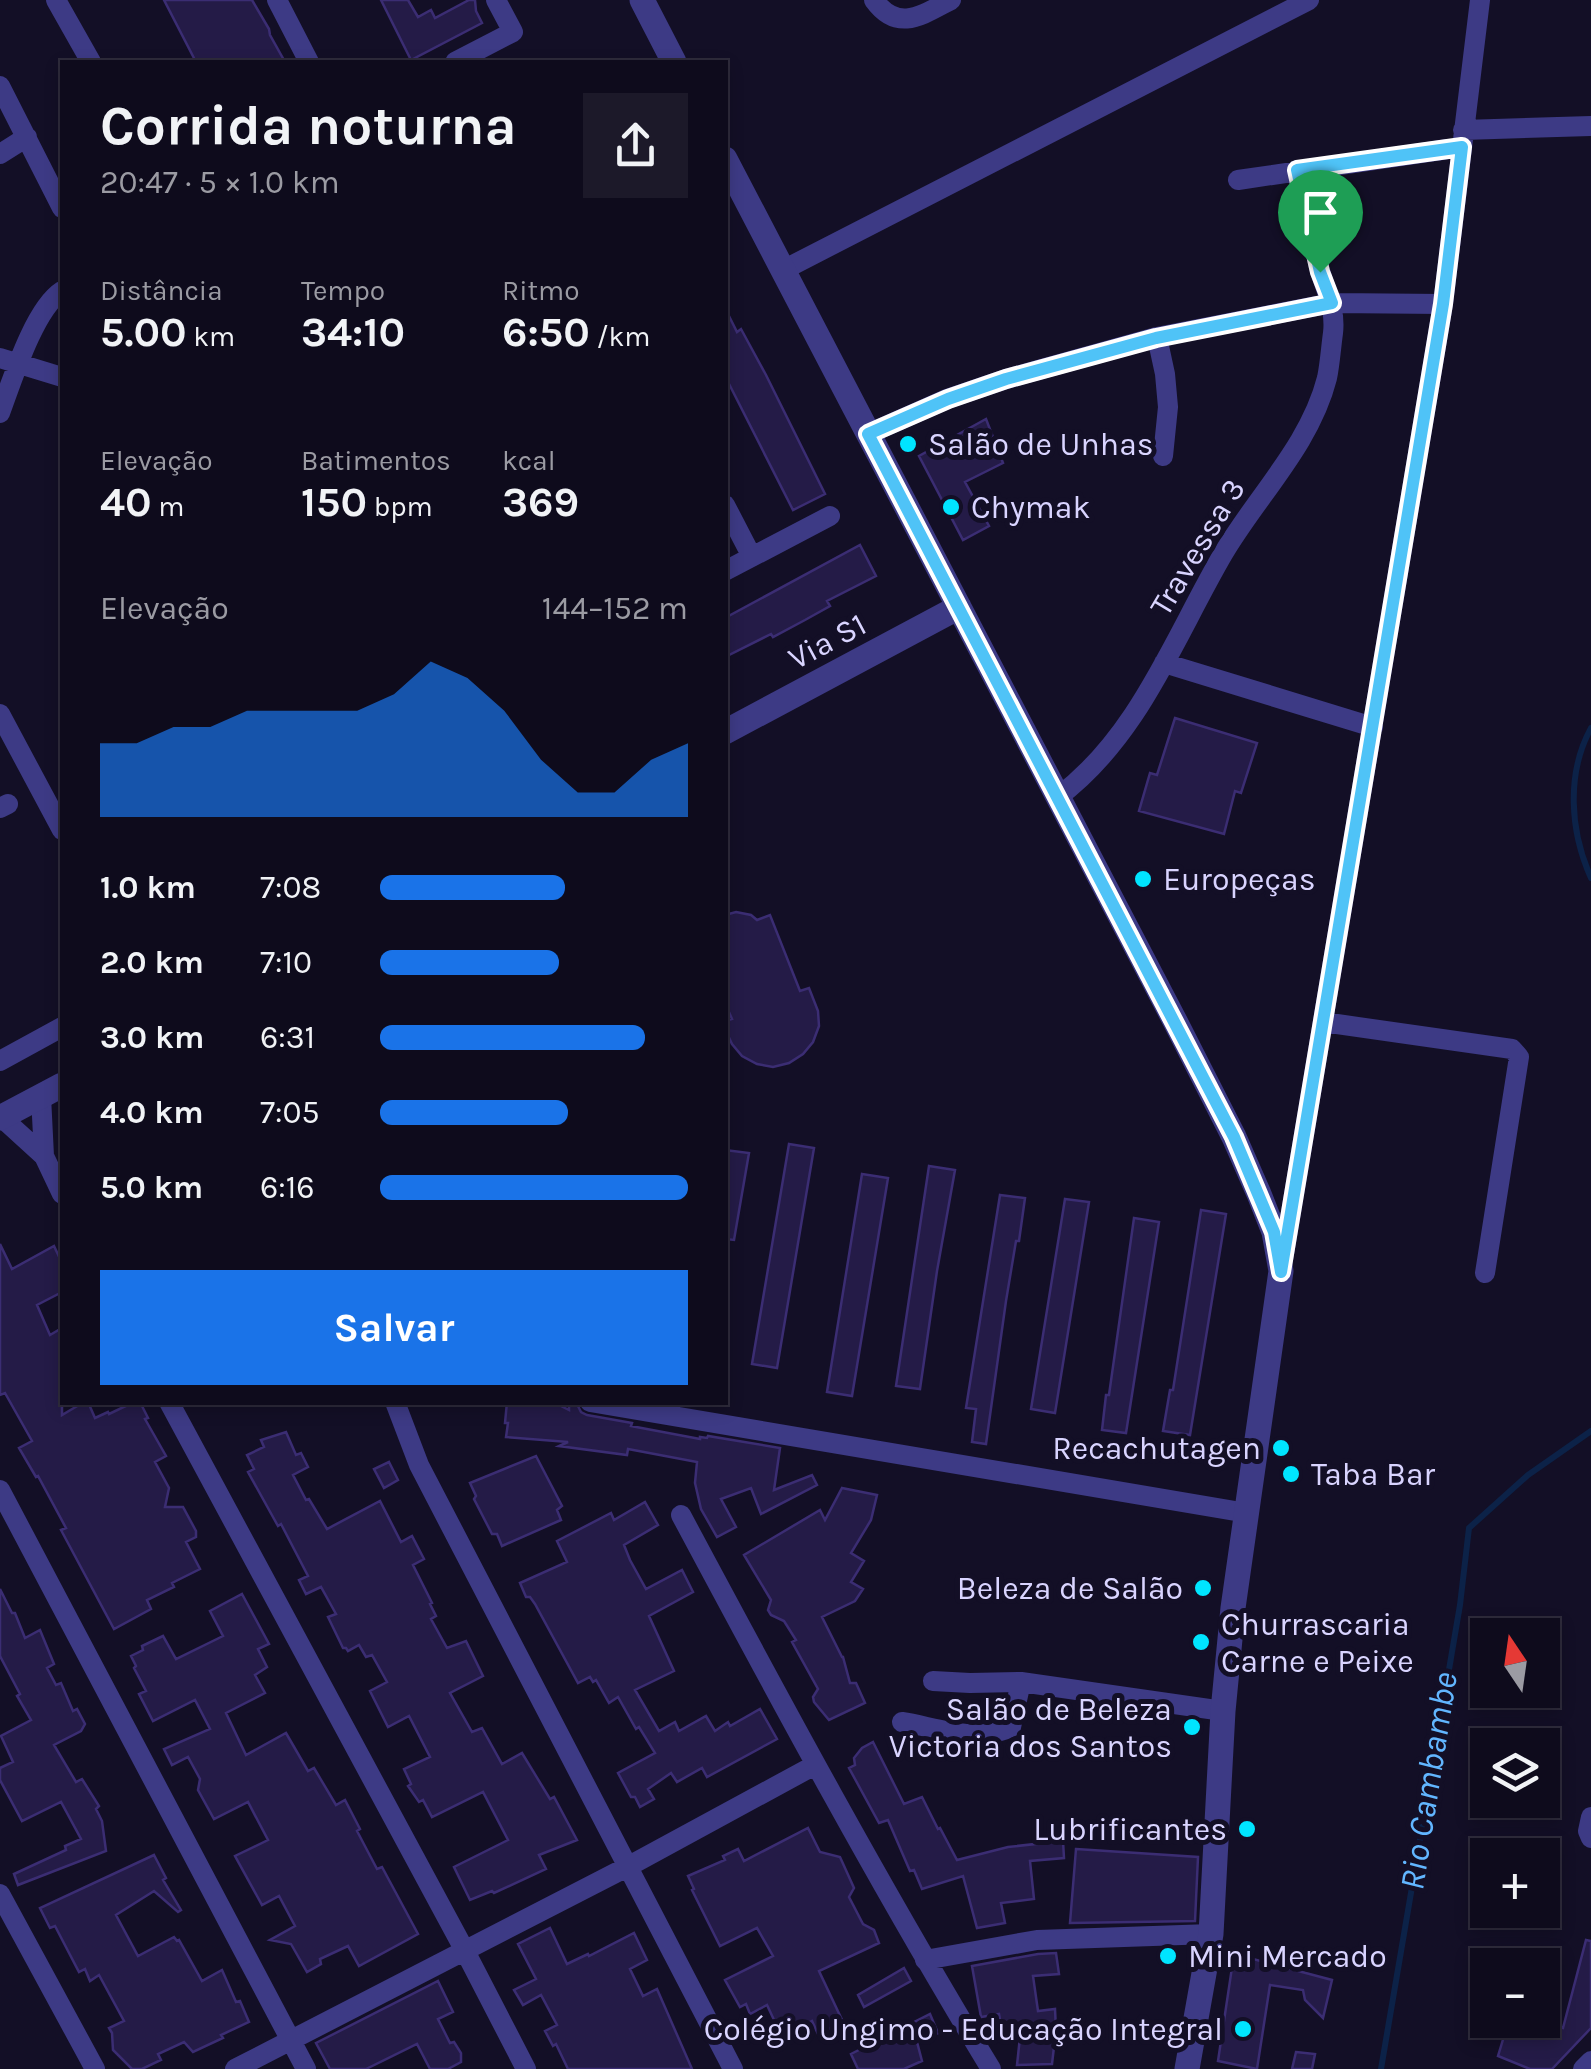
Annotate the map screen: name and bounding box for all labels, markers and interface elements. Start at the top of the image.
button: share [583,93,688,198]
text: Corrida noturna [100,94,517,158]
text: 20:47 · 5 × 1.0 km [100,164,340,201]
pin [1278,170,1363,273]
icon: arrive [1293,185,1348,240]
text: Distância [100,274,223,307]
text: Tempo [301,274,385,307]
text: Ritmo [502,274,580,307]
text: 5.00 [100,307,187,357]
text: 34:10 [301,307,405,357]
text: 6:50 [502,307,590,357]
text: km [187,320,235,353]
text: /km [590,320,651,353]
place label: Salão de Unhas [928,426,1154,463]
marker: Salão de Unhas [897,433,919,455]
text: Elevação [100,444,213,477]
text: Batimentos [301,444,451,477]
text: kcal [502,444,555,477]
street label: Travessa 3 [1142,472,1253,622]
text: 40 [100,477,152,527]
text: 150 [301,477,367,527]
text: 369 [502,477,579,527]
place label: Chymak [971,489,1090,526]
text: m [152,490,184,523]
text: bpm [367,490,433,523]
marker: Chymak [940,496,962,518]
text: Elevação [100,590,229,627]
text: 144–152 m [542,590,688,627]
street label: Via S1 [782,606,872,677]
place label: Europeças [1163,861,1316,898]
marker: Europeças [1132,868,1154,890]
text: 1.0 km [100,869,196,906]
text: 7:08 [260,869,321,906]
text: 2.0 km [100,944,204,981]
text: 7:10 [260,944,312,981]
text: 3.0 km [100,1019,204,1056]
text: 6:31 [260,1019,315,1056]
text: 4.0 km [100,1094,204,1131]
text: 7:05 [260,1094,319,1131]
text: 5.0 km [100,1169,203,1206]
text: 6:16 [260,1169,315,1206]
button: Salvar [100,1270,688,1385]
place label: Recachutagen [1052,1430,1261,1467]
marker: Recachutagen [1270,1437,1292,1459]
place label: Taba Bar [1311,1456,1436,1493]
marker: Taba Bar [1280,1463,1302,1485]
place label: Beleza de Salão [957,1570,1183,1607]
marker: Beleza de Salão [1192,1577,1214,1599]
place label: Churrascaria Carne e Peixe [1221,1606,1414,1680]
north arrow [1470,1618,1560,1708]
map controls [1470,1618,1560,2038]
marker: Churrascaria Carne e Peixe [1190,1631,1212,1653]
water label: Rio Cambambe [1391,1669,1466,1893]
place label: Salão de Beleza Victoria dos Santos [889,1691,1172,1765]
marker: Salão de Beleza Victoria dos Santos [1181,1716,1203,1738]
button: layers [1470,1728,1560,1818]
place label: Lubrificantes [1033,1811,1227,1848]
marker: Lubrificantes [1236,1818,1258,1840]
button: + [1470,1838,1560,1928]
place label: Mini Mercado [1188,1938,1387,1975]
marker: Mini Mercado [1157,1945,1179,1967]
button: − [1470,1948,1560,2038]
place label: Colégio Ungimo - Educação Integral [704,2011,1223,2048]
marker: Colégio Ungimo - Educação Integral [1232,2018,1254,2040]

